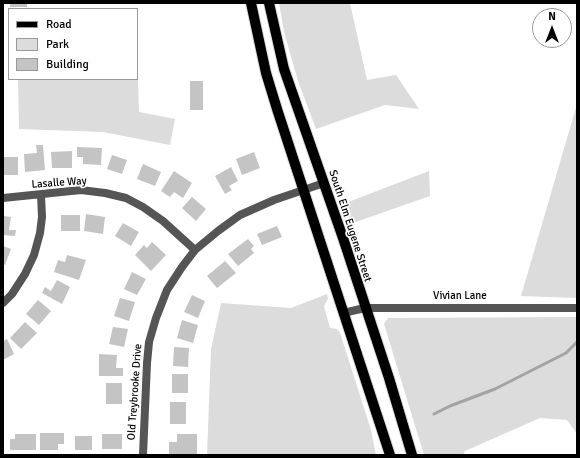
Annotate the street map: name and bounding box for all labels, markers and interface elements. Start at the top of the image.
legend [8,8,138,80]
north arrow [532,8,572,48]
text: N [548,10,556,23]
text: Road [46,17,72,32]
text: Park [46,37,69,52]
text: Building [46,57,89,72]
street label: South Elm Eugene Street [326,168,374,284]
street label: Lasalle Way [31,174,87,192]
street label: Vivian Lane [433,289,487,303]
street label: Old Treybrooke Drive [125,343,145,441]

